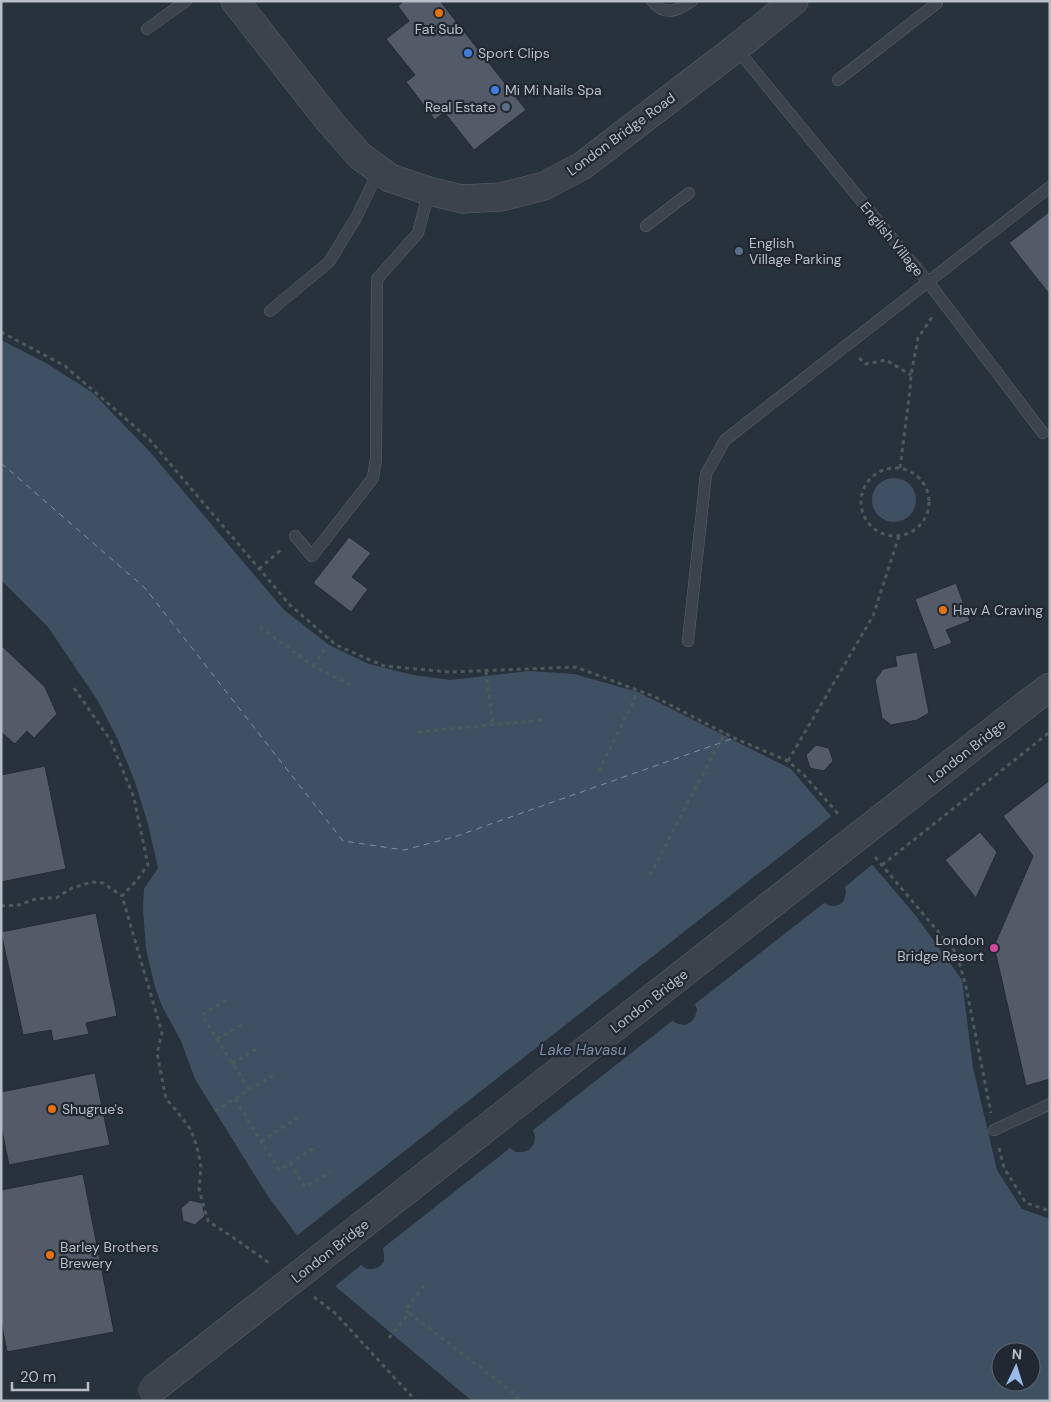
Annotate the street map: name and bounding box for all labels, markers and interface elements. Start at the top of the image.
marker: Fat Sub [433,7,445,19]
place label: Fat Sub [415,20,464,38]
place label: Sport Clips [478,44,550,62]
marker: Sport Clips [462,47,474,59]
place label: Mi Mi Nails Spa [505,81,602,99]
marker: Mi Mi Nails Spa [489,84,501,96]
street label: London Bridge Road [563,89,679,179]
place label: Real Estate [425,98,496,116]
marker: Real Estate [500,101,512,113]
street label: English Village [856,198,928,280]
place label: English Village Parking [749,234,842,268]
marker: English Village Parking [733,245,745,257]
place label: Hav A Craving [953,601,1043,619]
marker: Hav A Craving [937,604,949,616]
street label: London Bridge [925,715,1009,787]
place label: London Bridge Resort [897,931,984,965]
marker: London Bridge Resort [988,942,1000,954]
street label: London Bridge [607,965,691,1037]
water label: Lake Havasu [539,1040,627,1060]
place label: Shugrue's [62,1100,124,1118]
marker: Shugrue's [46,1103,58,1115]
street label: London Bridge [288,1215,372,1287]
place label: Barley Brothers Brewery [60,1238,159,1272]
marker: Barley Brothers Brewery [44,1249,56,1261]
north arrow [991,1342,1041,1392]
text: N [1011,1345,1023,1363]
scale bar [12,1360,89,1392]
text: 20 m [20,1367,56,1387]

